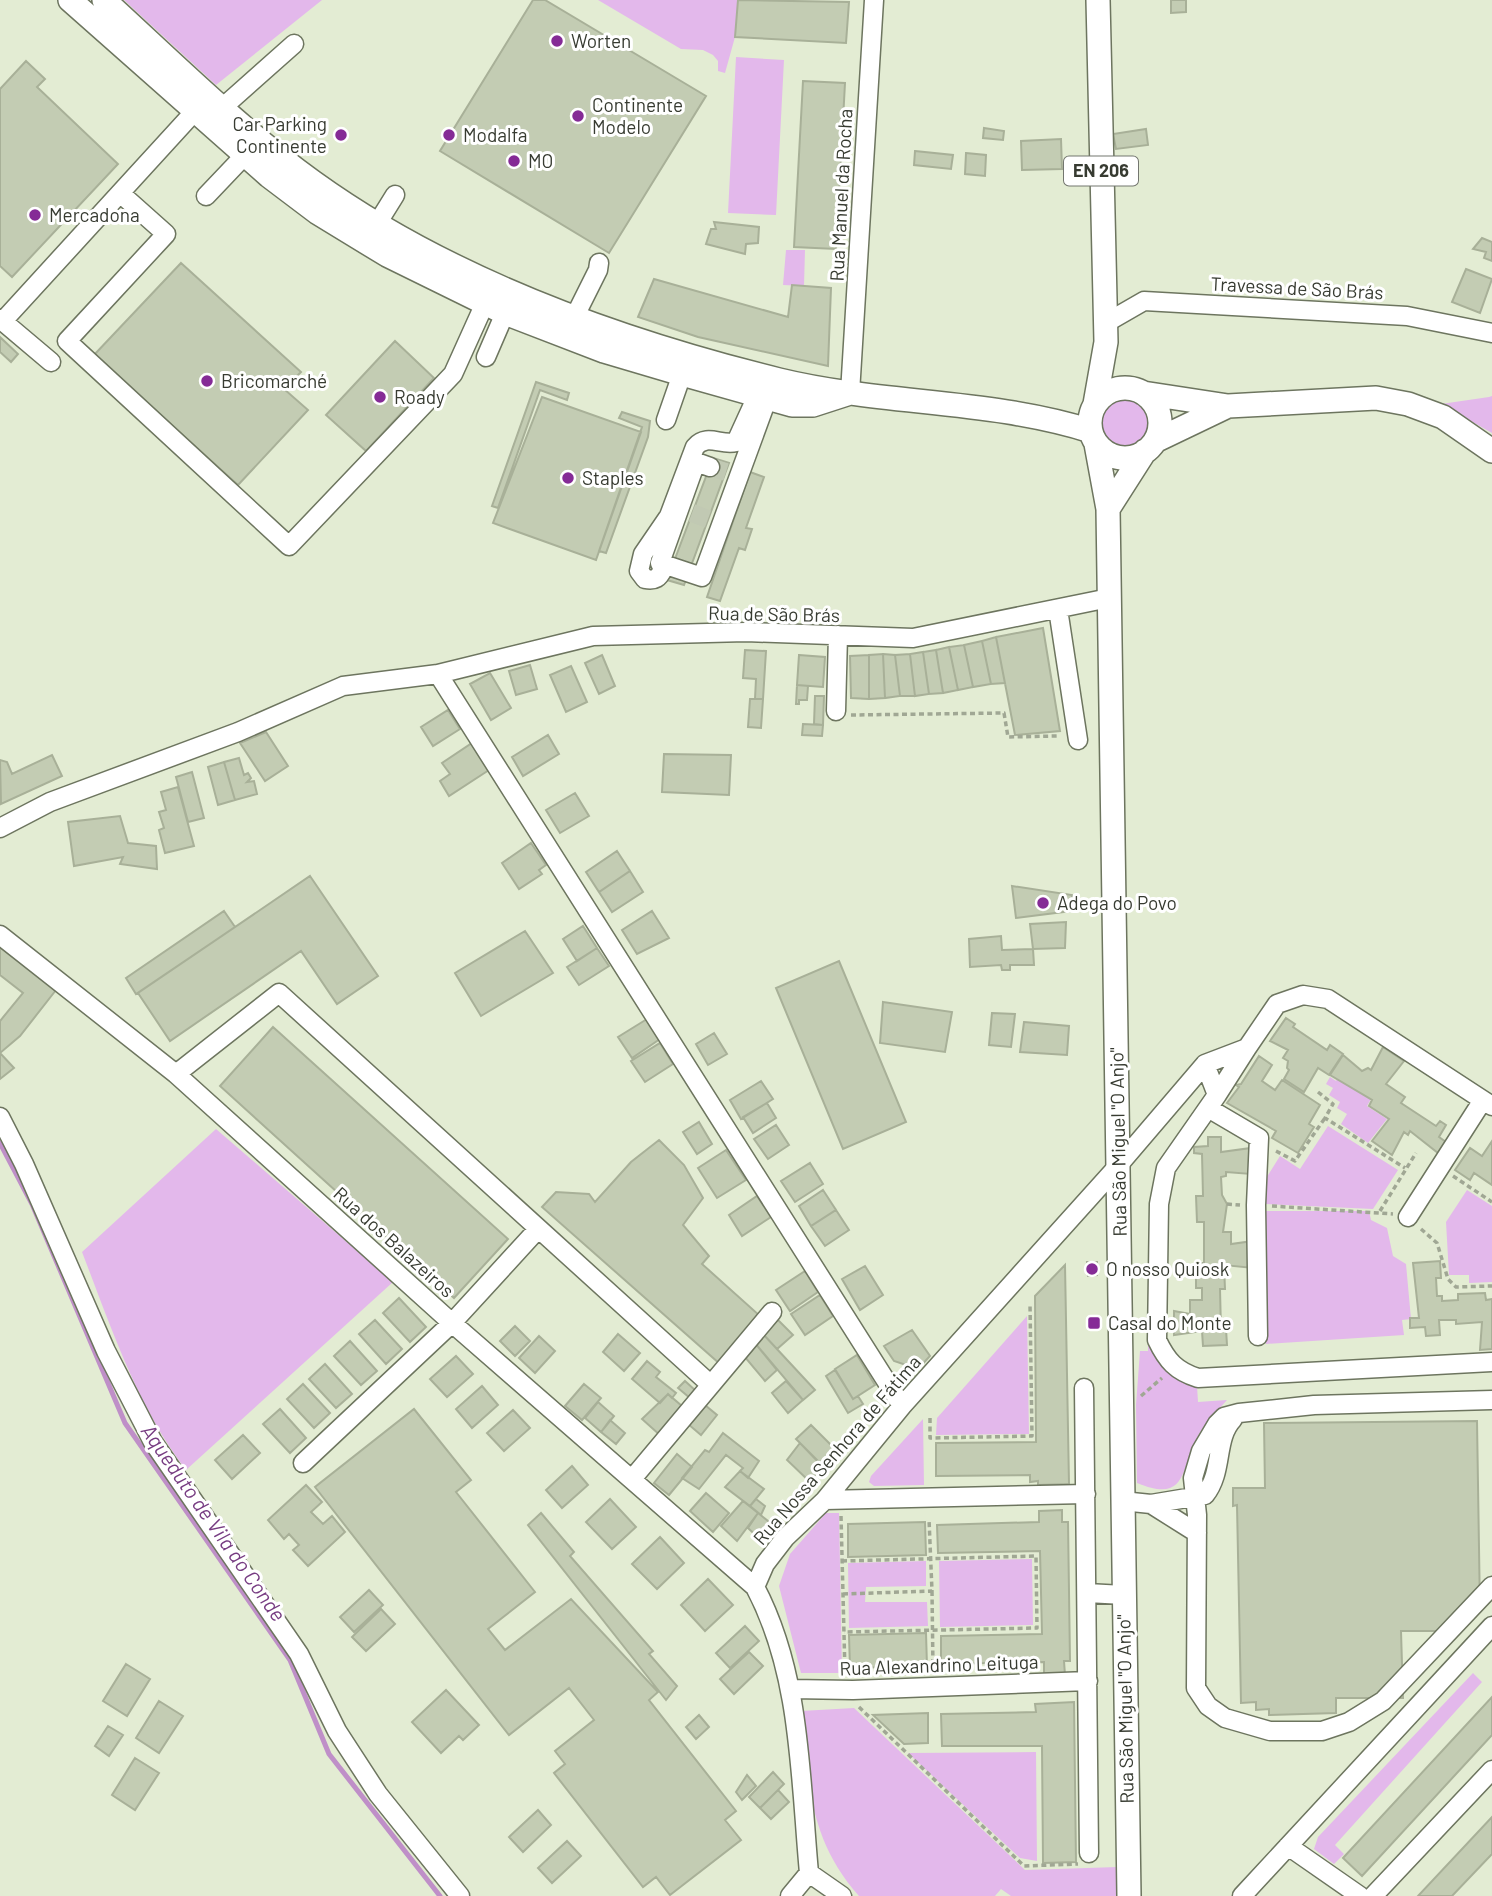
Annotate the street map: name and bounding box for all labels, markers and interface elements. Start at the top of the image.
place label: Worten [571,29,631,52]
marker: Worten [549,33,565,49]
place label: Continente Modelo [592,93,683,138]
marker: Continente Modelo [570,108,586,124]
street label: Rua Manuel da Rocha [824,108,857,282]
place label: Car Parking Continente [233,112,327,157]
place label: Modalfa [463,123,528,146]
marker: Car Parking Continente [333,127,349,143]
marker: Modalfa [441,127,457,143]
place label: MO [528,149,553,172]
marker: MO [506,153,522,169]
road number: EN 206 [1064,156,1138,186]
place label: Mercadona [49,203,140,226]
marker: Mercadona [27,207,43,223]
street label: Travessa de São Brás [1210,271,1384,304]
place label: Bricomarché [221,369,327,392]
marker: Bricomarché [199,373,215,389]
place label: Roady [394,385,445,408]
marker: Roady [372,389,388,405]
place label: Staples [582,466,644,489]
marker: Staples [560,470,576,486]
street label: Rua de São Brás [708,601,840,626]
place label: Adega do Povo [1057,891,1177,914]
marker: Adega do Povo [1035,895,1051,911]
street label: Rua São Miguel "O Anjo" [1104,1047,1131,1237]
street label: Rua dos Balazeiros [329,1181,459,1302]
place label: O nosso Quiosk [1106,1257,1229,1280]
marker: O nosso Quiosk [1084,1261,1100,1277]
place label: Casal do Monte [1108,1311,1232,1334]
marker: Casal do Monte [1086,1315,1102,1331]
street label: Rua Nossa Senhora de Fátima [748,1350,925,1549]
water label: Aqueduto de Vila do Conde [137,1419,292,1626]
street label: Rua São Miguel "O Anjo" [1111,1614,1138,1804]
street label: Rua Alexandrino Leituga [839,1650,1039,1679]

